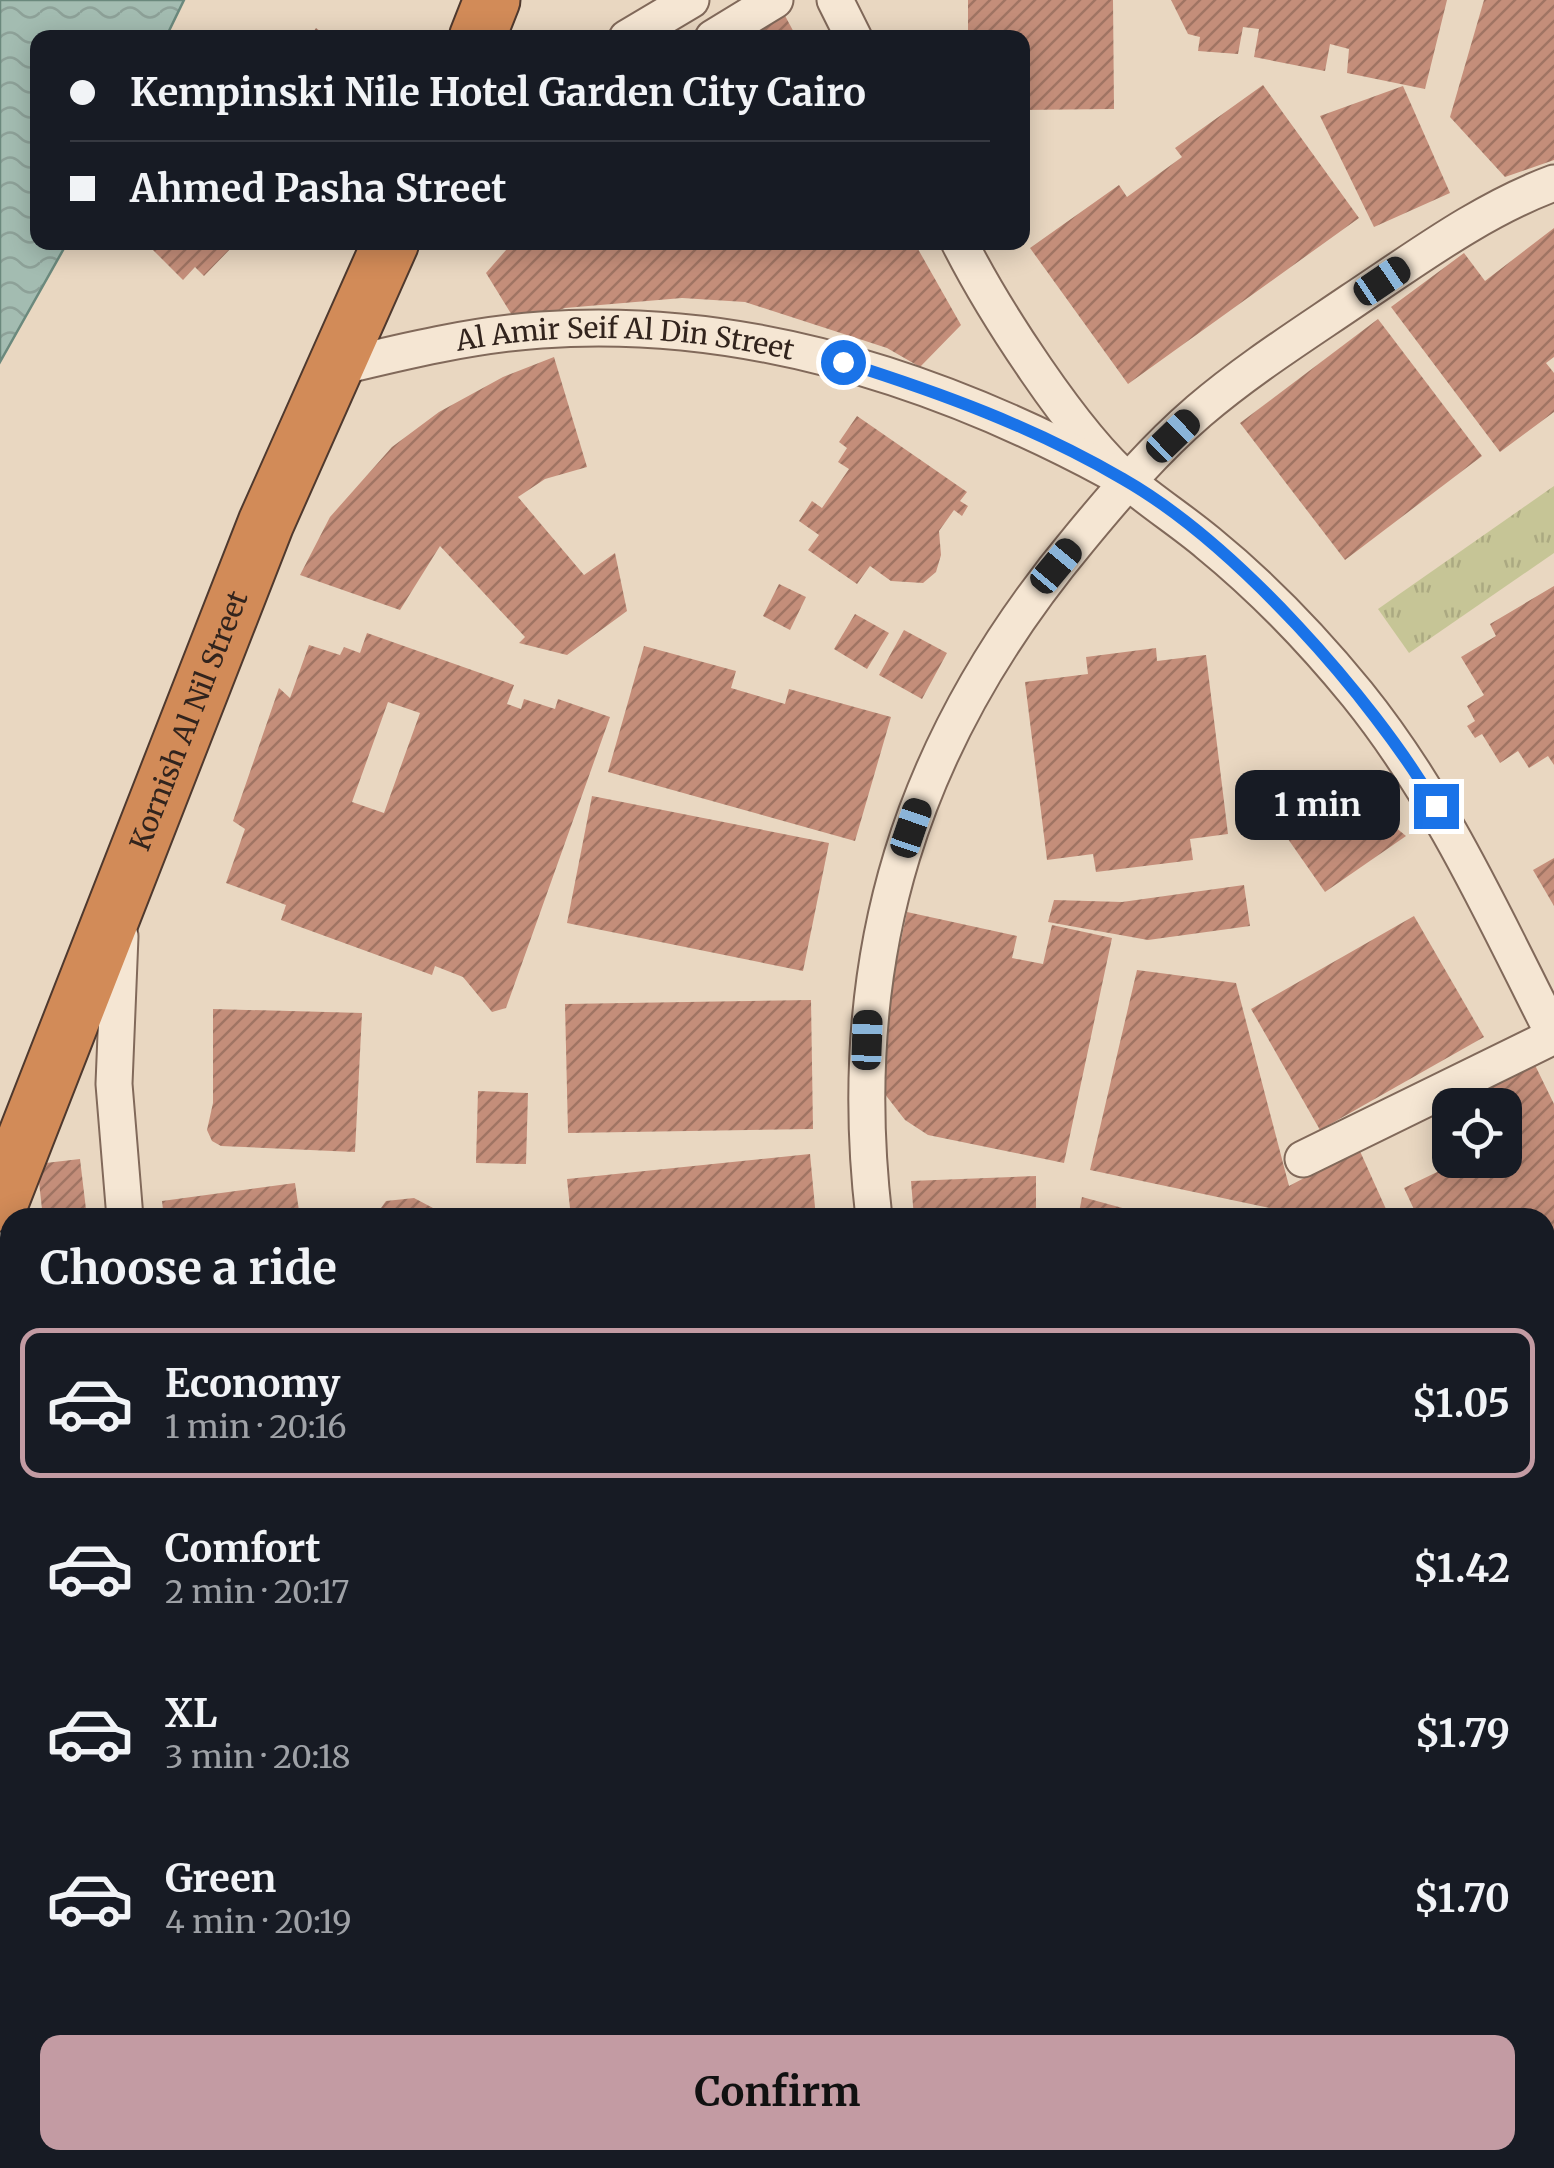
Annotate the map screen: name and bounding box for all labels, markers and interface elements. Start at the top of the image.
text: Kempinski Nile Hotel Garden City Cairo [130,69,866,116]
text: Ahmed Pasha Street [130,165,507,212]
car [1349,252,1415,310]
street label: Al Amir Seif Al Din Street [452,310,798,368]
route start [821,340,866,385]
car [1141,404,1205,468]
car [1025,533,1087,599]
street label: Kornish Al Nil Street [122,585,256,856]
callout: 1 min [1236,771,1401,841]
route end [1414,784,1459,829]
text: 1 min [1274,785,1361,825]
car [887,795,935,861]
car [851,1009,883,1071]
map controls [1432,1088,1522,1178]
button: locate [1432,1088,1522,1178]
text: Choose a ride [40,1240,337,1296]
icon: car [45,1358,135,1448]
text: Economy [165,1360,340,1407]
text: $1.05 [1412,1380,1510,1427]
text: 1 min · 20:16 [165,1407,347,1447]
icon: car [45,1523,135,1613]
text: Comfort [165,1525,321,1572]
text: $1.42 [1413,1545,1510,1592]
text: 2 min · 20:17 [165,1572,350,1612]
icon: car [45,1688,135,1778]
text: XL [165,1690,217,1737]
text: $1.79 [1415,1710,1510,1757]
text: 3 min · 20:18 [165,1737,351,1777]
icon: car [45,1853,135,1943]
text: Green [165,1855,276,1902]
text: $1.70 [1414,1875,1510,1922]
text: 4 min · 20:19 [165,1902,352,1942]
button: Confirm [40,2035,1515,2150]

